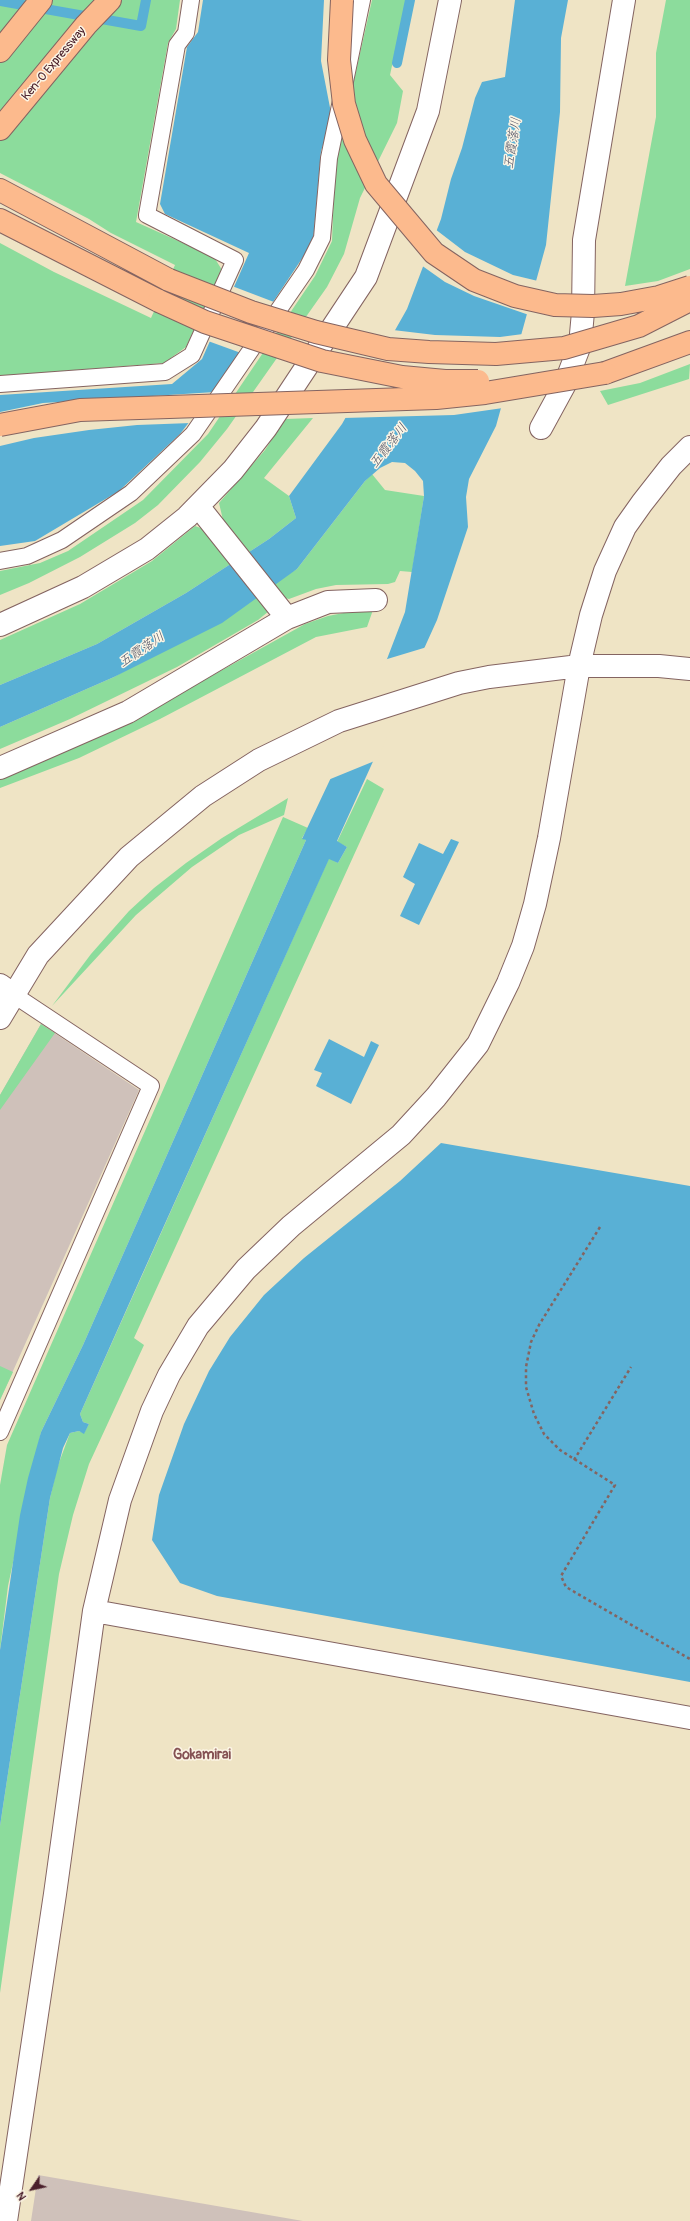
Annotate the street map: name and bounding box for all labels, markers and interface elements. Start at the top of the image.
street label: Ken-O Expressway [19,24,89,104]
water label: 五霞落川 [501,116,525,170]
water label: 五霞落川 [367,421,411,471]
water label: 五霞落川 [116,629,168,671]
district label: Gokamirai [173,1747,231,1763]
north arrow [12,2169,52,2209]
text: N [14,2189,29,2203]

